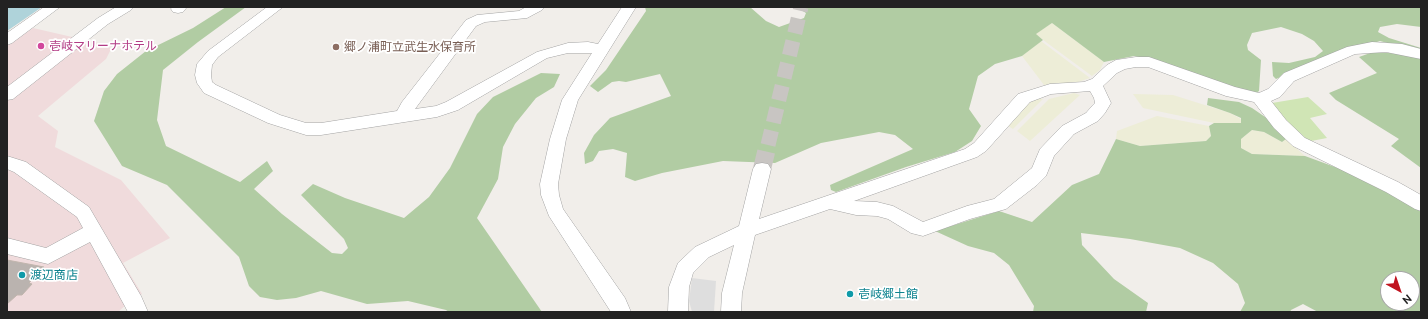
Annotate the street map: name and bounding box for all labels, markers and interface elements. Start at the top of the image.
place label: 壱岐マリーナホテル [49,39,157,53]
place label: 郷ノ浦町立武生水保育所 [344,40,476,54]
marker: 壱岐マリーナホテル [36,41,46,51]
marker: 郷ノ浦町立武生水保育所 [331,42,341,52]
place label: 渡辺商店 [30,268,78,282]
marker: 渡辺商店 [17,270,27,280]
north arrow [1380,271,1420,311]
place label: 壱岐郷土館 [858,287,918,301]
marker: 壱岐郷土館 [845,289,855,299]
text: N [1400,292,1414,307]

